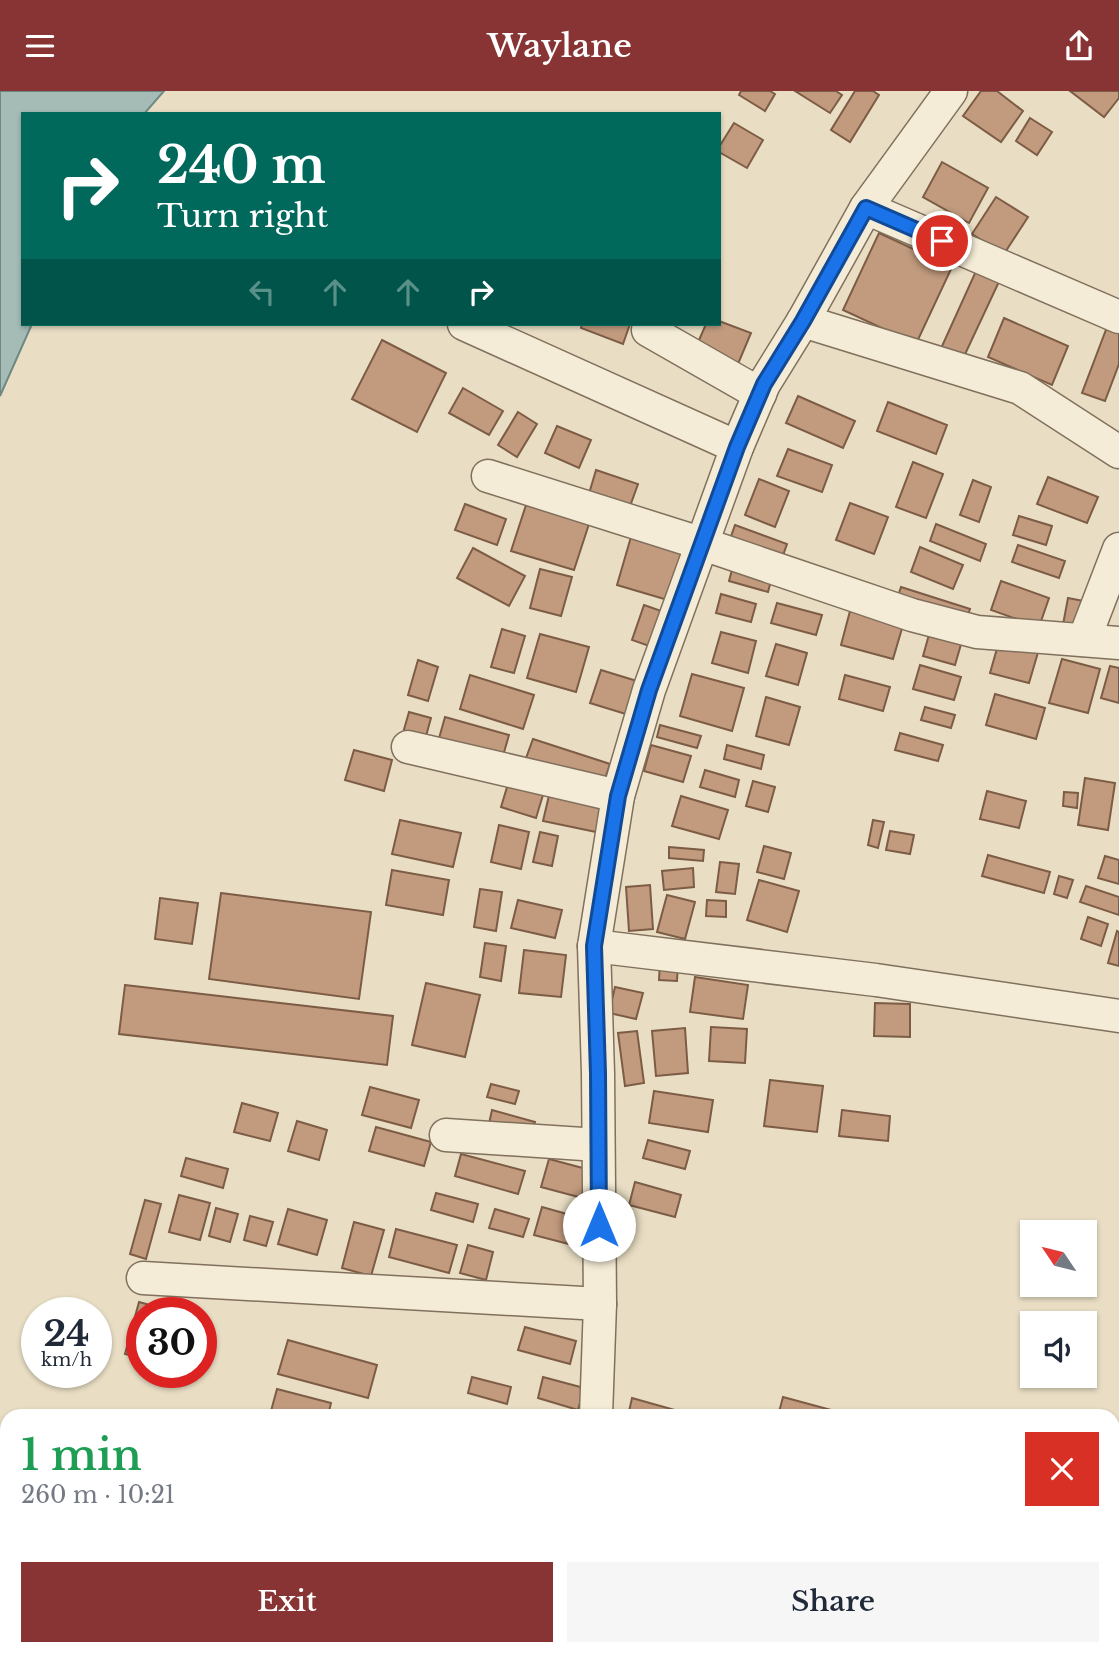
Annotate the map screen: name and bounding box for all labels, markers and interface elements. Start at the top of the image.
text: Waylane [487,26,632,66]
icon: menu [21,27,59,65]
icon: share [1060,27,1098,65]
text: 240 m [157,135,326,196]
icon: right [42,140,133,231]
text: Turn right [157,196,328,236]
pin [912,211,972,271]
icon: arrive [923,222,961,260]
icon: left [243,273,281,311]
icon: ahead [316,273,354,311]
icon: ahead [389,273,427,311]
icon: right [462,273,500,311]
position arrow [562,1188,636,1262]
north arrow [1020,1220,1097,1297]
map controls [1020,1220,1097,1388]
speed limit sign: 30 [126,1297,217,1388]
button: sound [1020,1311,1097,1388]
text: 24 [43,1312,90,1355]
text: km/h [41,1349,92,1371]
text: 1 min [21,1429,142,1481]
button: close [1025,1432,1099,1506]
text: 260 m · 10:21 [21,1481,175,1509]
button: Exit [21,1562,553,1642]
button: Share [567,1562,1099,1642]

